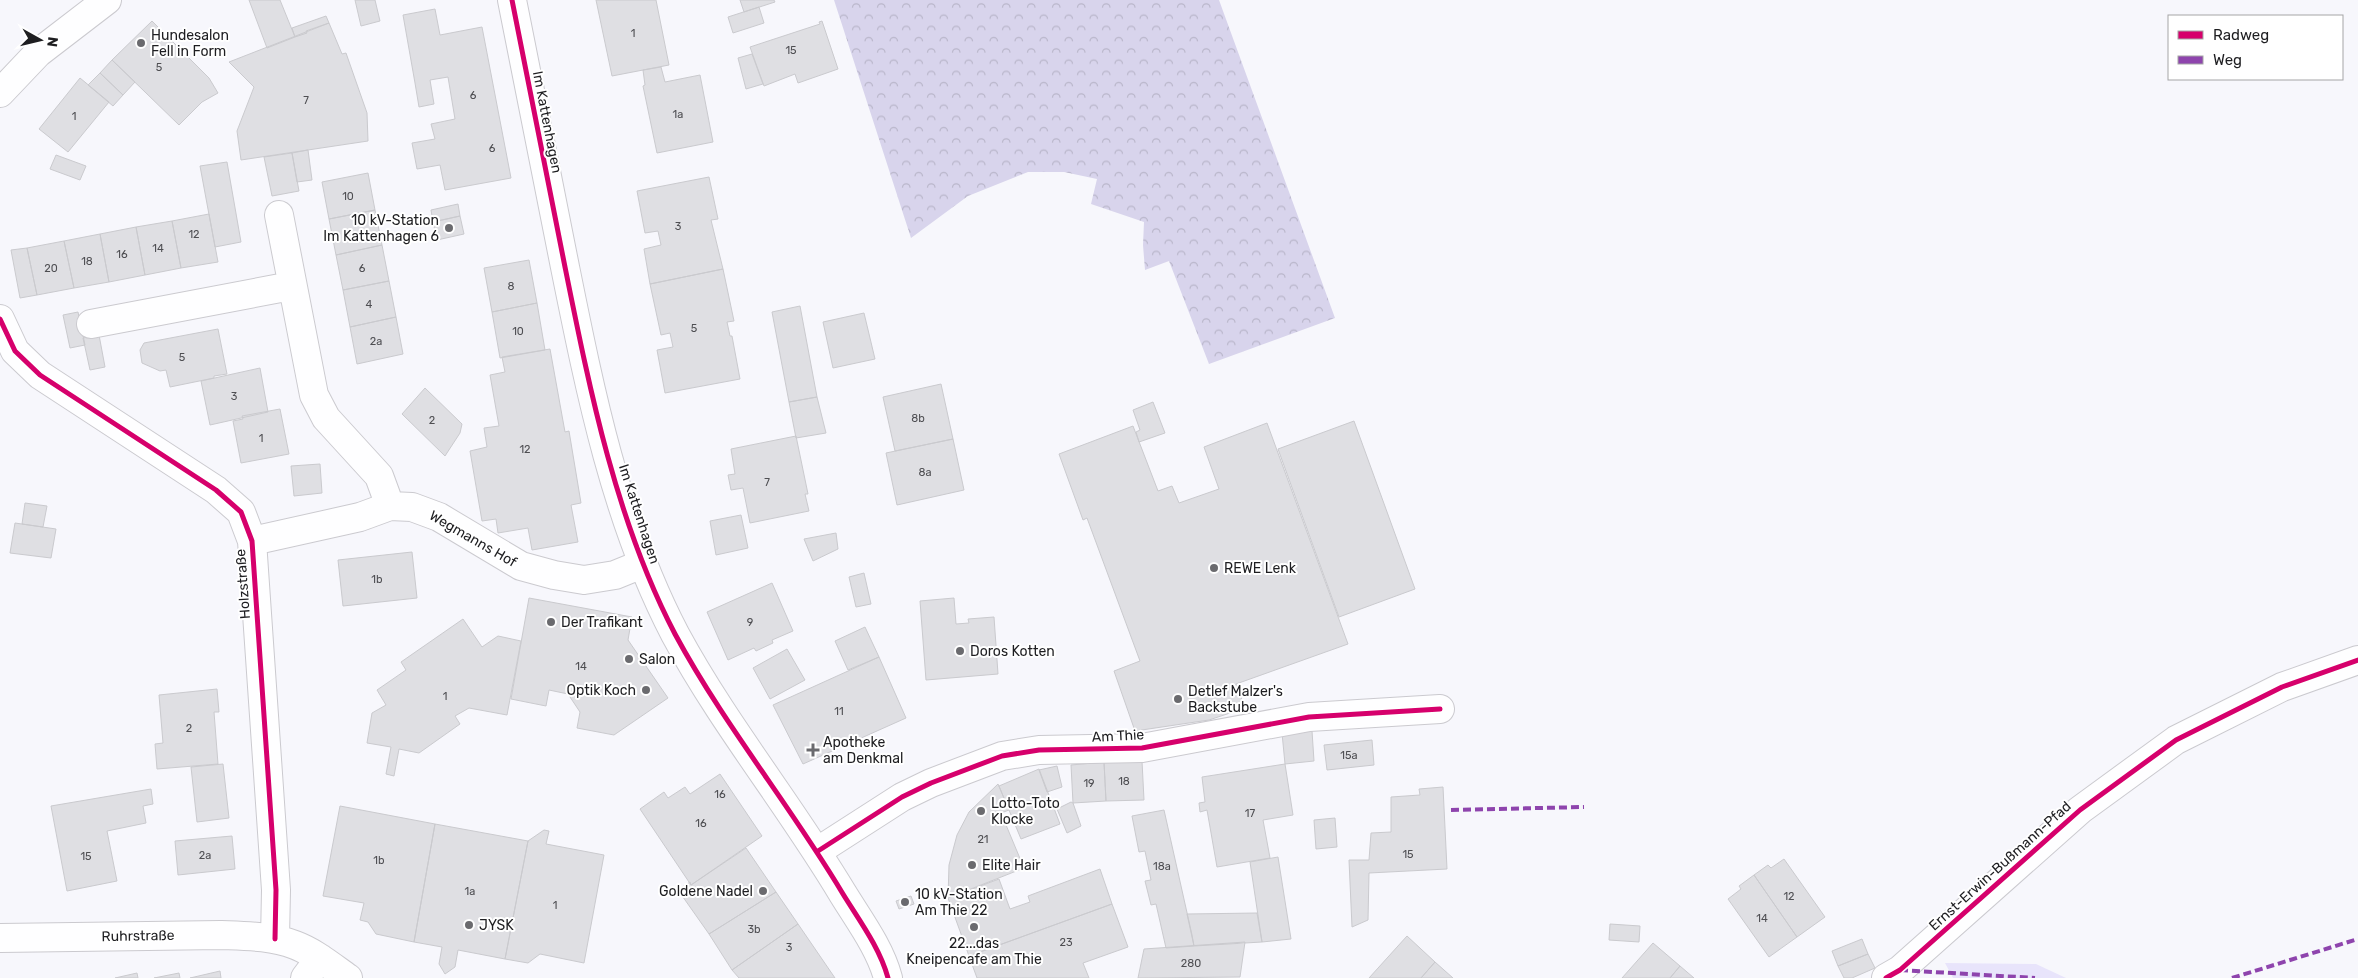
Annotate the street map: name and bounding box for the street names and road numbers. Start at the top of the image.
street label: Im Kattenhagen [529,69,565,175]
street label: Im Kattenhagen [615,462,663,566]
street label: Wegmanns Hof [426,507,520,571]
street label: Holzstraße [232,548,254,620]
street label: Am Thie [1091,726,1145,746]
street label: Ernst-Erwin-Bußmann-Pfad [1926,798,2074,934]
street label: Ruhrstraße [101,927,175,945]

